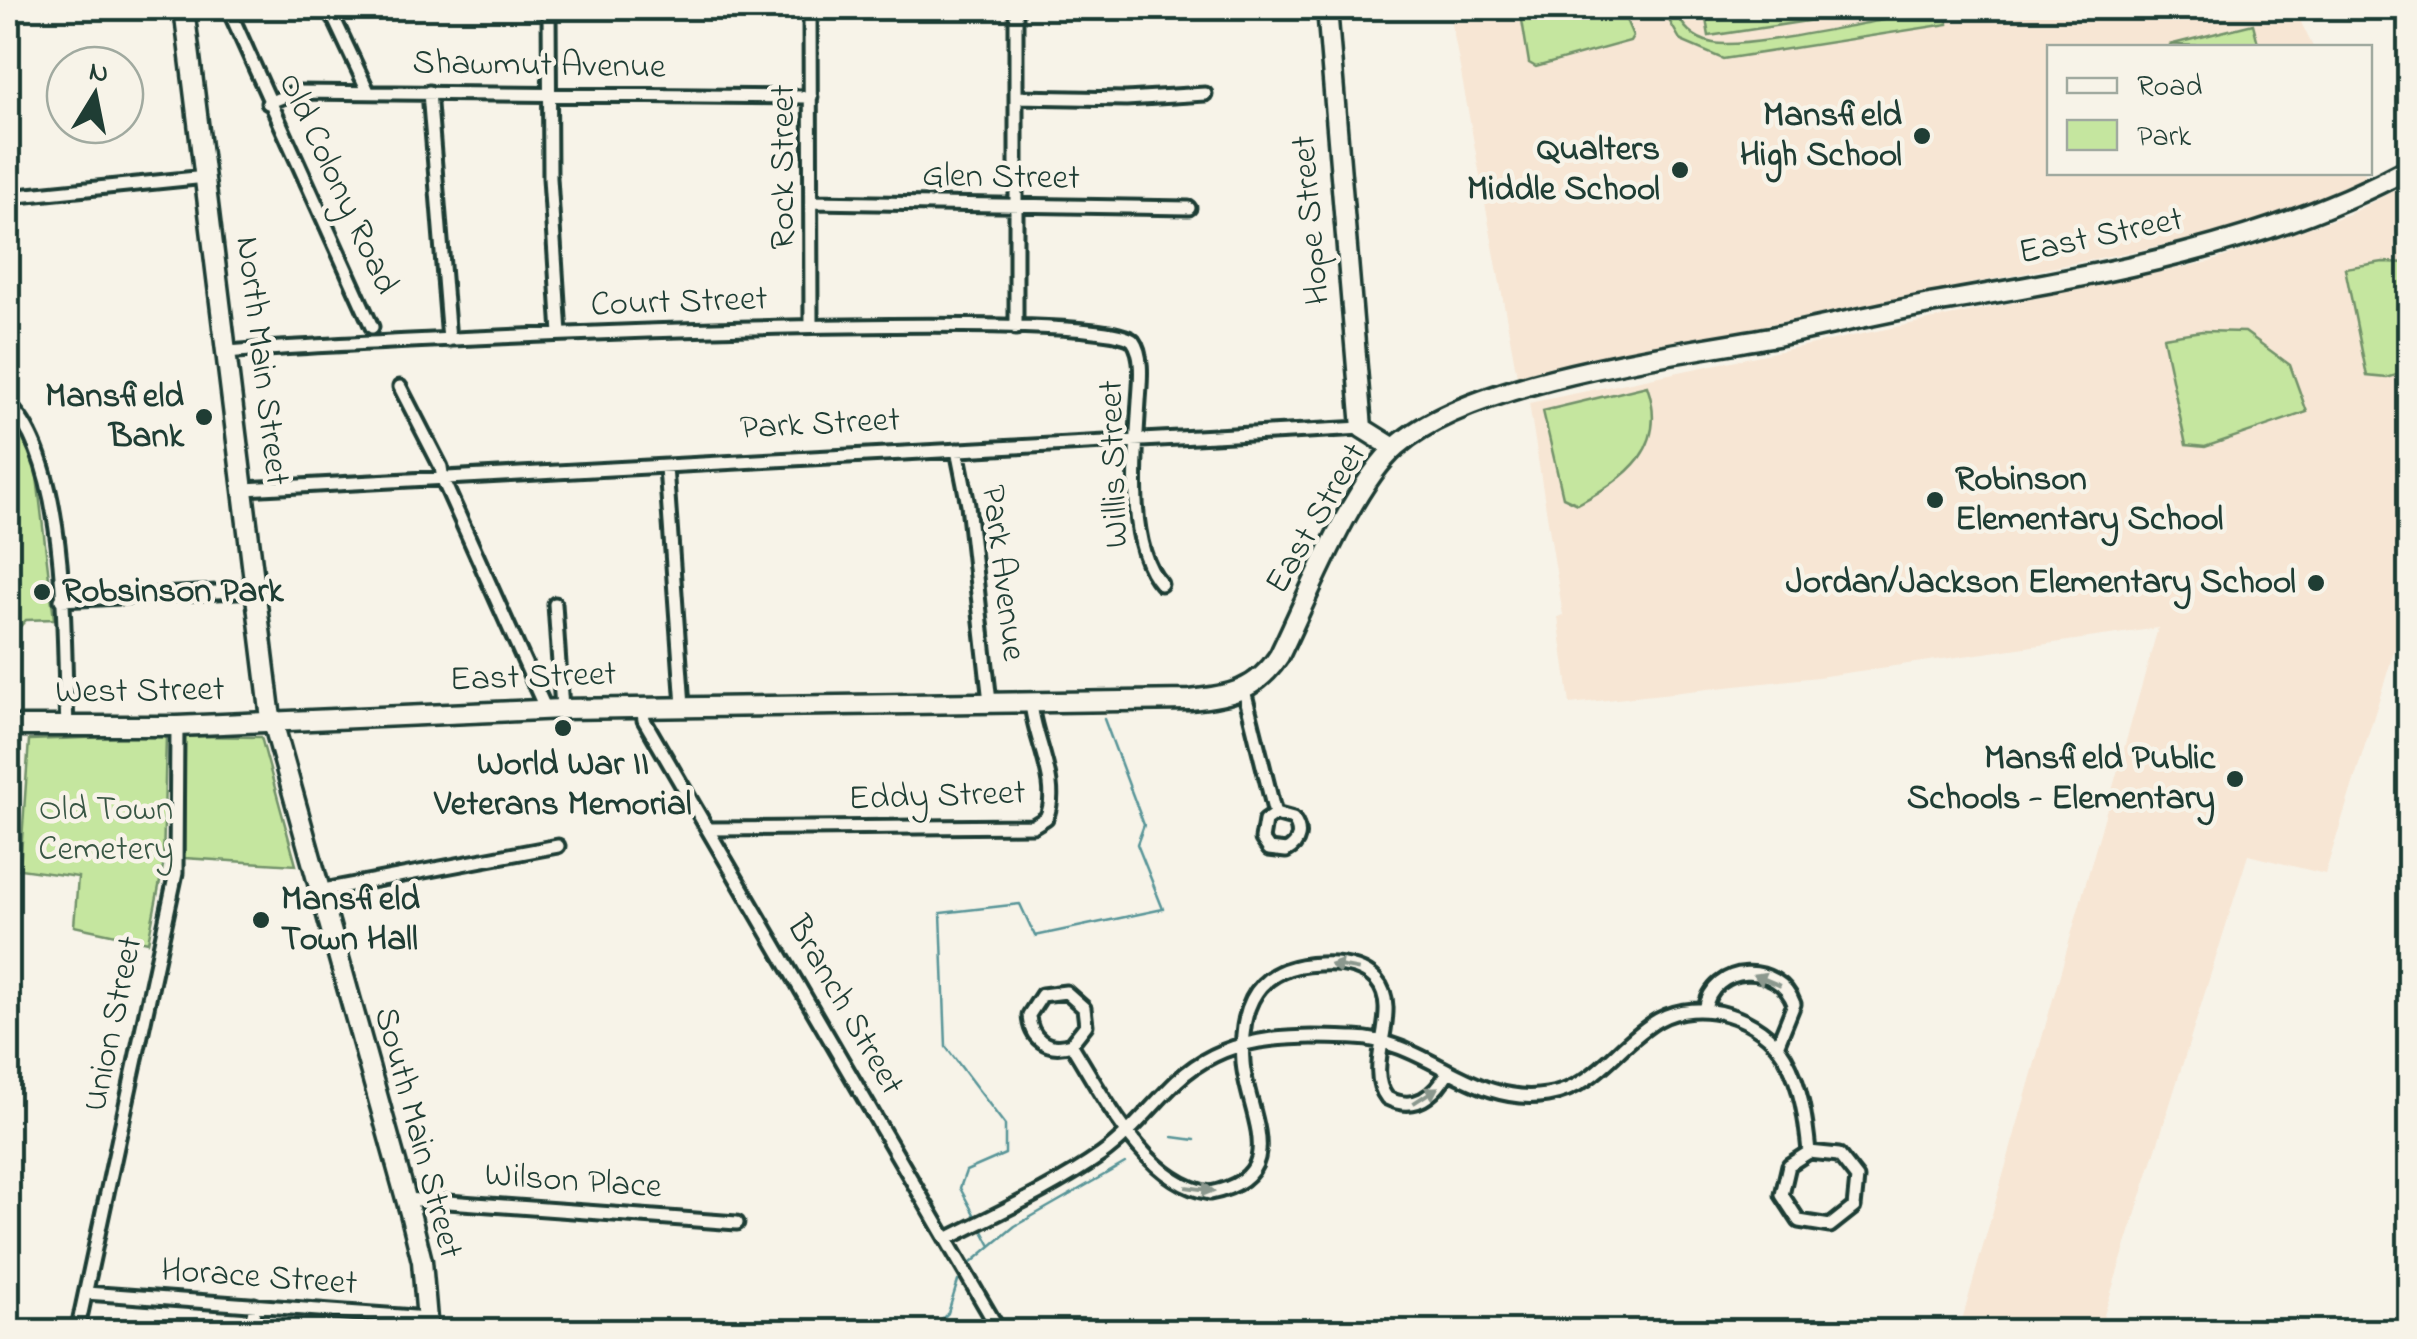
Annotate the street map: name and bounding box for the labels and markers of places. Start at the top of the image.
place label: Mansfield High School [1740,91,1902,183]
place label: Qualters Middle School [1467,125,1660,216]
marker: Mansfield High School [1911,125,1933,147]
marker: Qualters Middle School [1669,159,1691,181]
place label: Mansfield Bank [45,372,185,463]
marker: Mansfield Bank [193,406,215,428]
place label: Robinson Elementary School [1955,455,2224,547]
marker: Robinson Elementary School [1924,489,1946,511]
place label: Jordan/Jackson Elementary School [1786,558,2296,610]
place label: Robsinson Park [62,567,284,618]
marker: Jordan/Jackson Elementary School [2305,572,2327,594]
marker: Robsinson Park [31,581,53,603]
marker: World War II Veterans Memorial [552,717,574,739]
place label: Mansfield Public Schools - Elementary [1907,734,2216,826]
place label: World War II Veterans Memorial [433,740,692,831]
marker: Mansfield Public Schools - Elementary [2224,768,2246,790]
place label: Mansfield Town Hall [281,875,420,966]
marker: Mansfield Town Hall [250,909,272,931]

